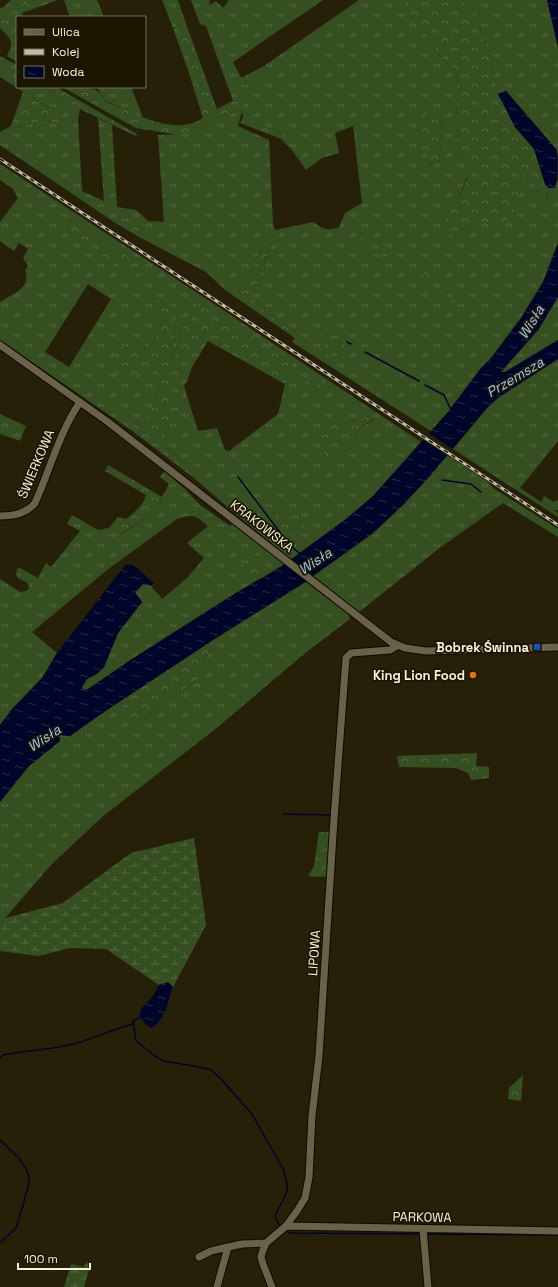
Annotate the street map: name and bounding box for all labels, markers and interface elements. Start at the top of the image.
legend [16,16,146,88]
text: Ulica [52,24,80,40]
text: Kolej [52,44,80,60]
text: Woda [52,64,84,80]
water label: Wisła [514,301,549,342]
water label: Przemsza [483,352,548,401]
street label: ŚWIERKOWA [14,427,58,501]
street label: KRAKOWSKA [227,496,297,556]
water label: Wisła [295,543,336,579]
place label: Bobrek Świnna [436,639,529,656]
marker: Bobrek Świnna [532,642,542,652]
place label: King Lion Food [373,667,465,684]
marker: King Lion Food [468,670,478,680]
water label: Wisła [24,720,65,756]
street label: LIPOWA [304,930,324,976]
street label: PARKOWA [392,1208,452,1226]
scale bar [18,1245,90,1271]
text: 100 m [24,1251,58,1267]

